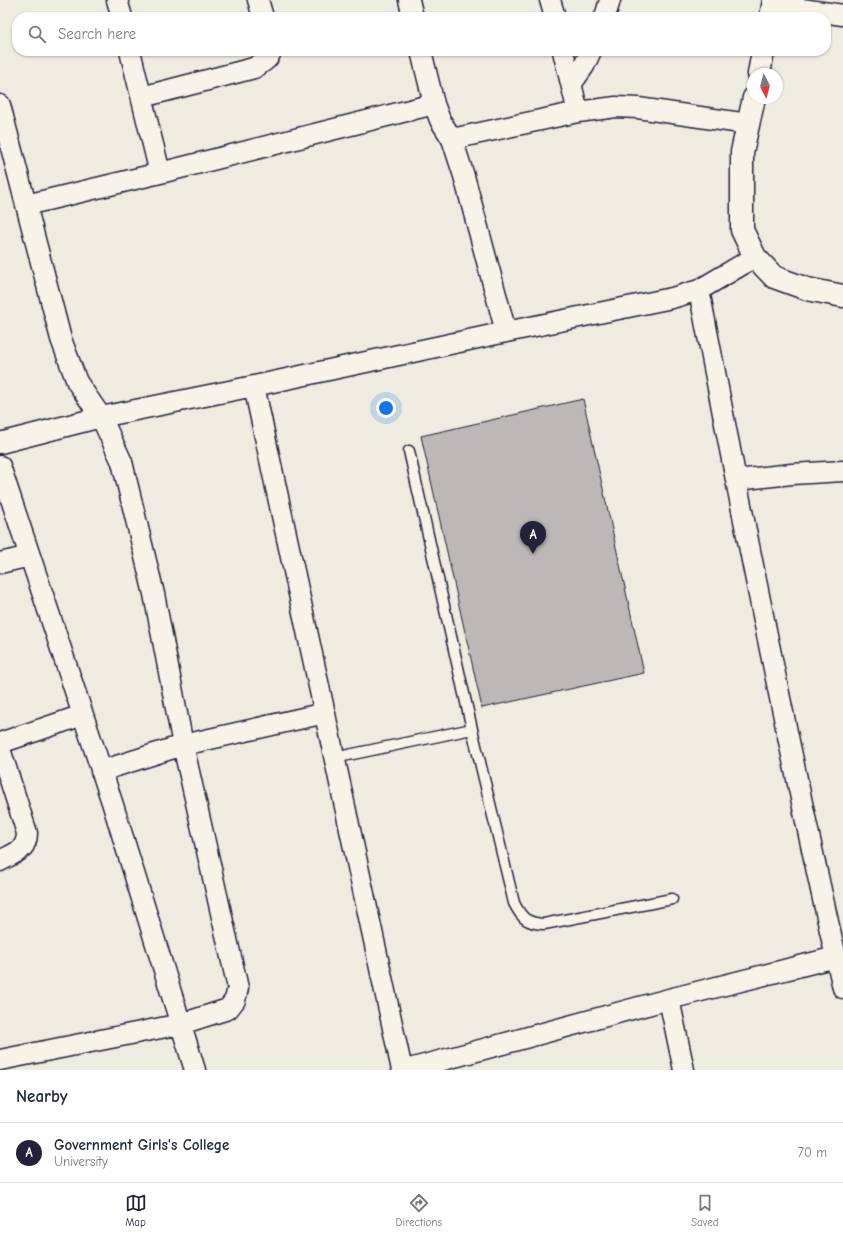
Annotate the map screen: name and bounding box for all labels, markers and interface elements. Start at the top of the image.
search box [12,12,831,56]
icon: search [26,23,48,45]
text: Search here [58,25,136,43]
north arrow [747,68,783,104]
your location [376,398,396,418]
pin: A [520,521,546,554]
text: Nearby [16,1087,67,1106]
text: Government Girls's College [54,1136,229,1154]
text: A [25,1145,33,1160]
text: 70 m [798,1145,827,1160]
text: University [54,1154,108,1169]
tab: Map [125,1192,147,1229]
tab: Directions [396,1192,442,1229]
tab: Saved [691,1192,718,1229]

